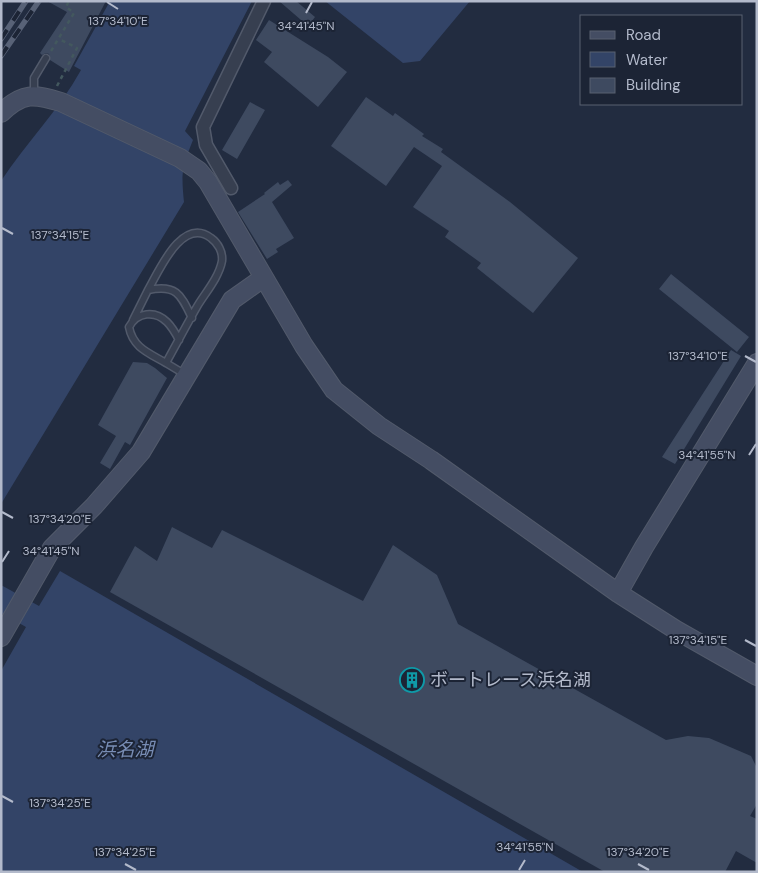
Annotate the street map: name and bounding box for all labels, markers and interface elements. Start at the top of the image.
text: 137°34'10"E [88,13,148,29]
legend [580,15,743,105]
text: 34°41'45"N [278,18,334,34]
text: Road [626,25,661,45]
text: Water [626,50,668,70]
text: Building [626,75,681,95]
text: 137°34'15"E [31,227,90,243]
text: 137°34'10"E [668,348,728,364]
text: 34°41'55"N [678,447,736,463]
text: 137°34'20"E [29,511,92,527]
text: 34°41'45"N [23,543,79,559]
text: 137°34'15"E [669,632,728,648]
building icon: ボートレース浜名湖 [399,667,425,693]
place label: ボートレース浜名湖 [430,668,591,692]
water label: 浜名湖 [96,737,156,762]
text: 137°34'25"E [29,795,91,811]
text: 34°41'55"N [496,839,554,855]
text: 137°34'25"E [94,844,156,860]
text: 137°34'20"E [607,844,670,860]

